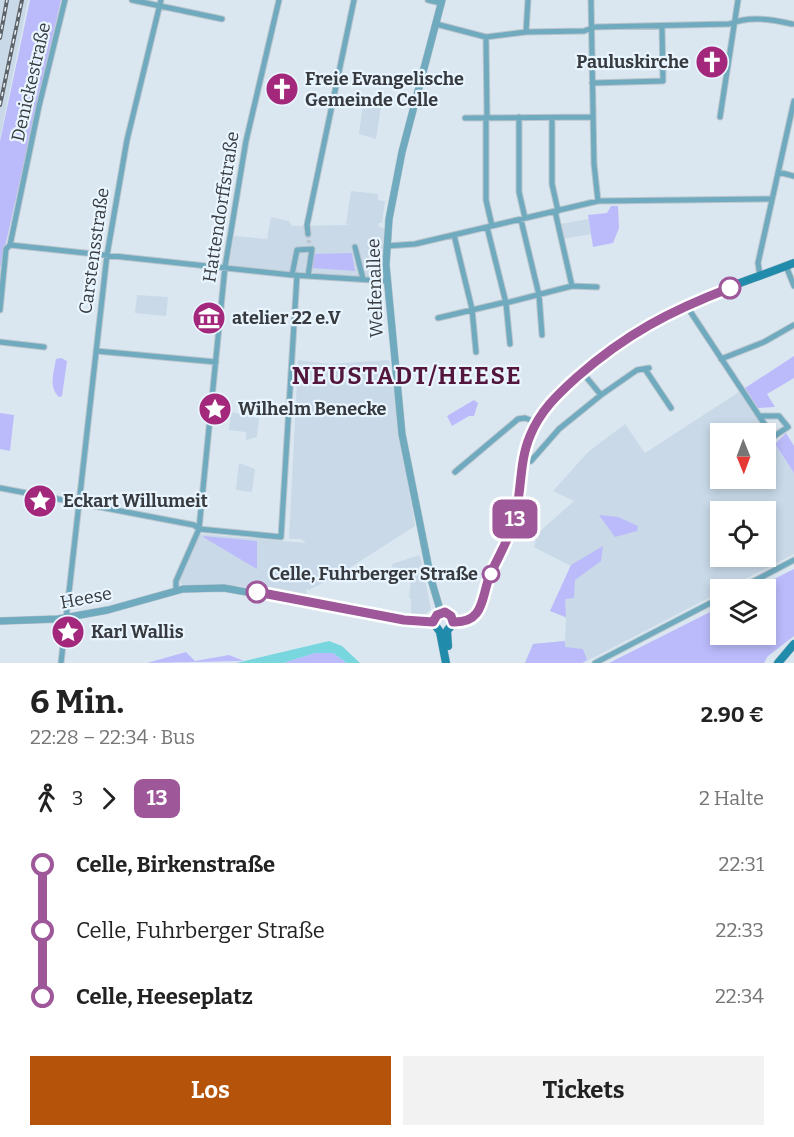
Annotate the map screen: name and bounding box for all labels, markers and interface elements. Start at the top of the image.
street label: Denickestraße [7,20,55,144]
church icon: Pauluskirche [694,44,730,80]
place label: Pauluskirche [576,51,689,73]
place label: Freie Evangelische Gemeinde Celle [305,68,464,111]
church icon: Freie Evangelische Gemeinde Celle [264,71,300,107]
street label: Hattendorffstraße [198,130,244,284]
street label: Carstensstraße [74,186,114,316]
street label: Welfenallee [362,238,388,338]
unlabelled marker [719,277,741,299]
museum icon: atelier 22 e.V [191,300,227,336]
place label: atelier 22 e.V [232,307,341,329]
district label: NEUSTADT/HEESE [292,362,522,390]
place icon: Wilhelm Benecke [197,391,233,427]
place label: Wilhelm Benecke [238,398,387,420]
north arrow [710,423,776,489]
map controls [710,423,776,645]
place icon: Eckart Willumeit [22,483,58,519]
place label: Eckart Willumeit [63,490,208,512]
line badge: 13 [488,500,542,538]
button: locate [710,501,776,567]
text: 13 [504,506,526,532]
place label: Celle, Fuhrberger Straße [269,563,478,585]
marker: Celle, Fuhrberger Straße [482,565,500,583]
button: layers [710,579,776,645]
unlabelled marker [246,581,268,603]
street label: Heese [58,582,114,614]
place icon: Karl Wallis [50,614,86,650]
place label: Karl Wallis [91,621,184,643]
text: 6 Min. [30,682,124,722]
text: 2.90 € [701,701,764,728]
text: 22:28 – 22:34 · Bus [30,725,195,749]
icon: walk [30,782,63,815]
icon: forward [92,782,125,815]
text: 13 [146,785,168,811]
text: 3 [72,786,83,810]
text: 2 Halte [699,786,764,810]
text: Celle, Birkenstraße [76,851,275,878]
text: 22:31 [719,852,764,876]
text: Celle, Fuhrberger Straße [76,917,325,944]
text: 22:33 [716,918,764,942]
text: Celle, Heeseplatz [76,983,253,1010]
text: 22:34 [715,984,764,1008]
button: Los [30,1056,391,1125]
button: Tickets [403,1056,764,1125]

